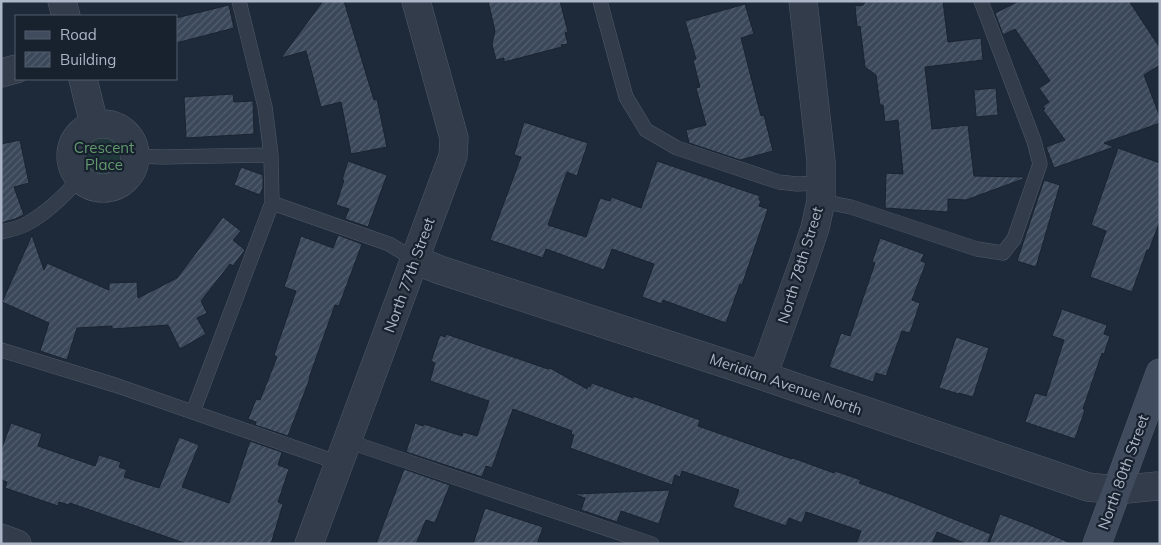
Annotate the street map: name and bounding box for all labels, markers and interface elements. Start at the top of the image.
legend [15,15,178,80]
text: Road [60,25,97,44]
text: Building [60,50,116,69]
park label: Crescent Place [74,138,134,174]
street label: North 78th Street [773,204,827,326]
street label: North 77th Street [379,215,439,335]
street label: Meridian Avenue North [707,349,865,419]
street label: North 80th Street [1093,412,1153,532]

